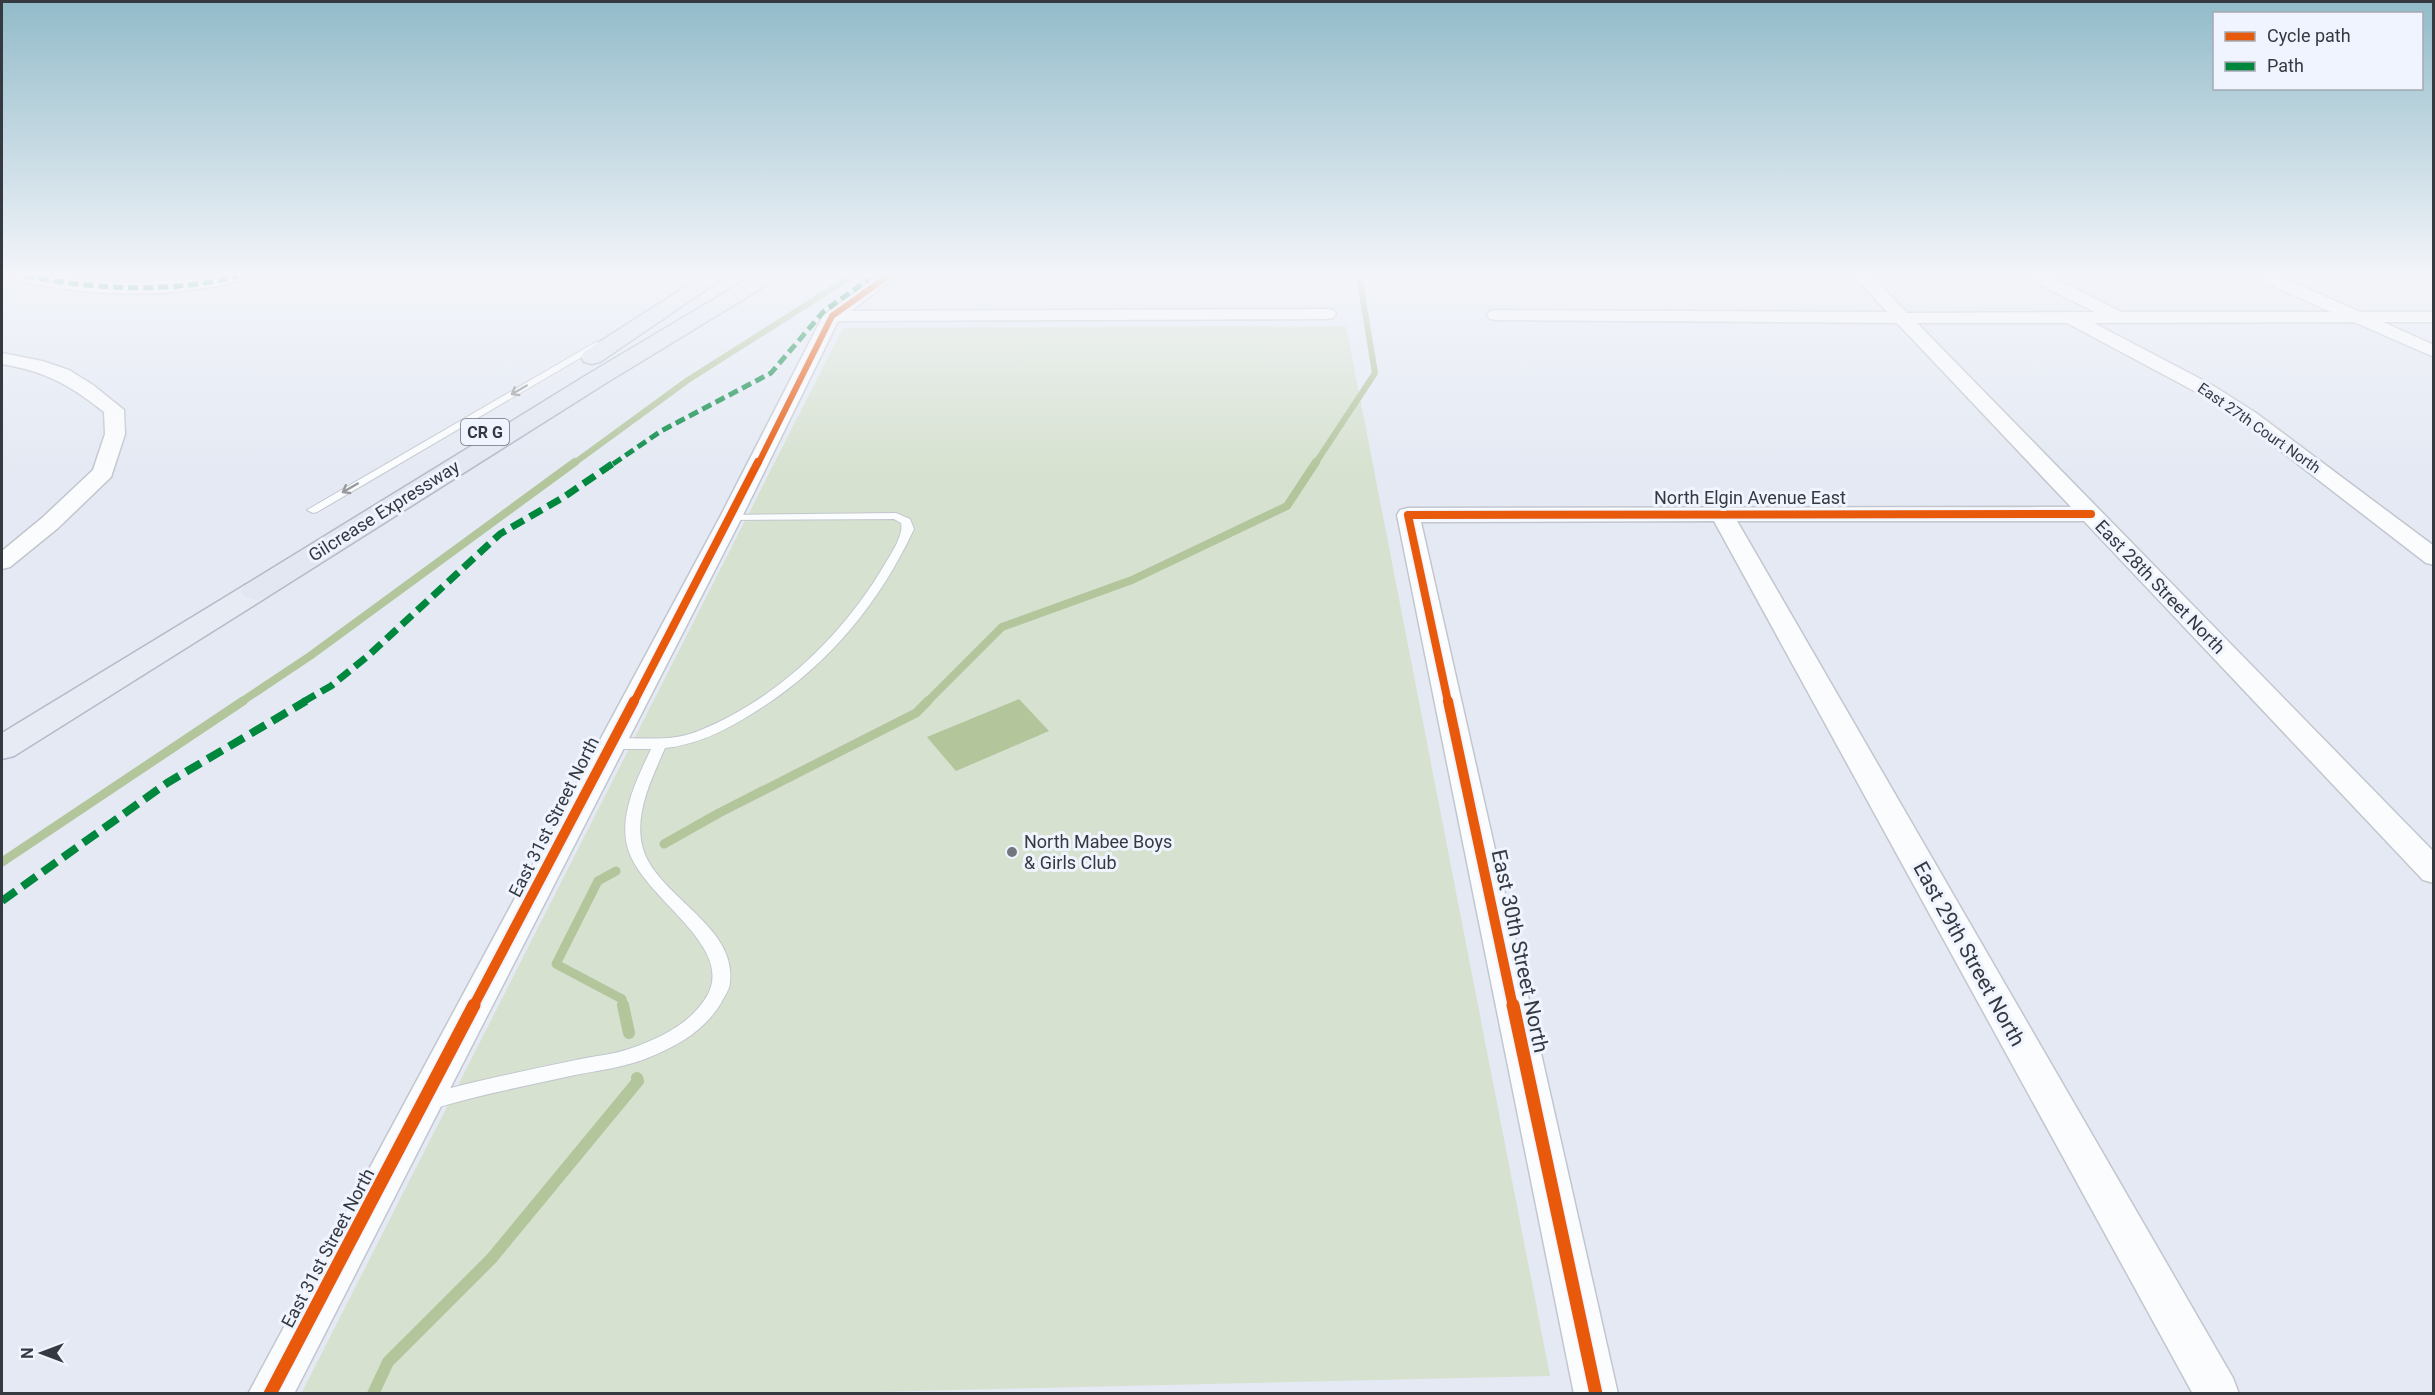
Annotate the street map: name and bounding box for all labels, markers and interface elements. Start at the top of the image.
legend [2213,12,2423,90]
text: Cycle path [2267,25,2351,46]
text: Path [2267,55,2304,76]
street label: East 27th Court North [2194,379,2324,477]
one-way arrow [511,384,528,396]
road number: CR G [461,419,509,445]
street label: Gilcrease Expressway [304,455,463,566]
one-way arrow [342,482,359,494]
street label: North Elgin Avenue East [1654,487,1846,508]
street label: East 28th Street North [2091,515,2230,658]
street label: East 31st Street North [504,733,603,900]
place label: North Mabee Boys & Girls Club [1024,831,1172,873]
marker: North Mabee Boys & Girls Club [1005,845,1019,859]
street label: East 30th Street North [1487,847,1553,1055]
street label: East 29th Street North [1908,858,2030,1050]
street label: East 31st Street North [277,1165,378,1331]
north arrow [12,1323,72,1383]
text: N [18,1347,37,1359]

